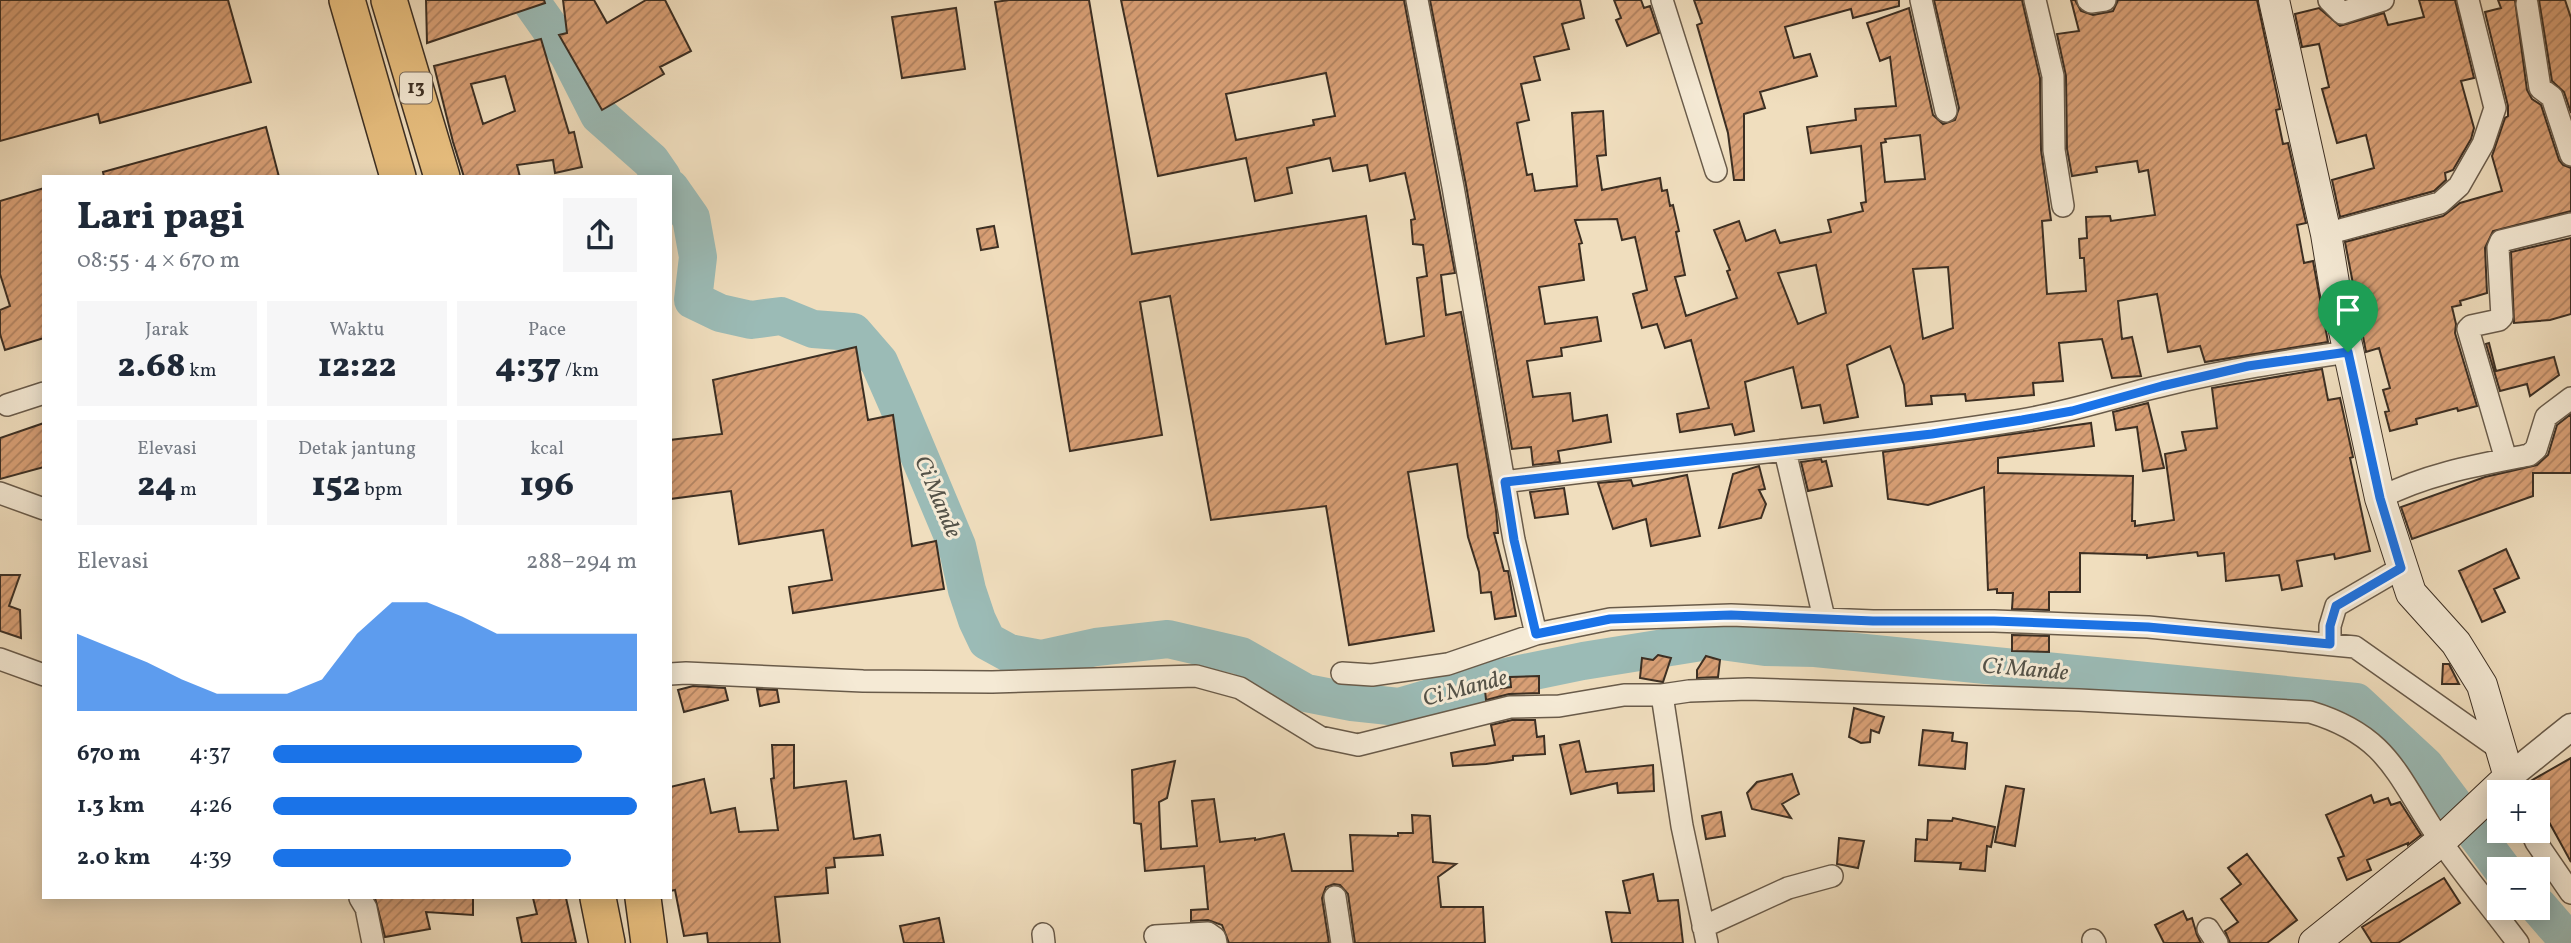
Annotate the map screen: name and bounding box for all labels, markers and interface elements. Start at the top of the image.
road number: 13 [400,72,432,104]
text: Lari pagi [77,192,245,245]
button: share [563,198,637,272]
text: 08:55 · 4 × 670 m [77,245,240,277]
pin [2318,280,2378,352]
icon: arrive [2329,291,2367,329]
text: Jarak [145,317,189,343]
text: Waktu [330,317,384,343]
text: Pace [528,317,566,343]
text: 2.68 [117,343,186,391]
text: 12:22 [318,343,396,391]
text: 4:37 [495,343,561,391]
text: km [186,358,217,384]
text: /km [561,358,599,384]
text: Elevasi [137,436,197,462]
text: Detak jantung [298,436,416,462]
text: kcal [530,436,564,462]
water label: Ci Mande [905,451,969,544]
text: 24 [137,462,176,510]
text: 152 [312,462,361,510]
text: 196 [520,462,574,510]
text: m [176,477,197,503]
text: bpm [361,477,402,503]
text: Elevasi [77,546,149,578]
text: 288–294 m [526,546,637,578]
water label: Ci Mande [1980,650,2070,690]
water label: Ci Mande [1419,662,1512,716]
text: 670 m [77,738,141,770]
text: 4:37 [189,738,231,770]
map controls [2487,780,2550,920]
button: + [2487,780,2550,843]
text: 1.3 km [77,790,145,822]
text: 4:26 [189,790,232,822]
text: 2.0 km [77,842,150,874]
text: 4:39 [189,842,231,874]
button: − [2487,857,2550,920]

